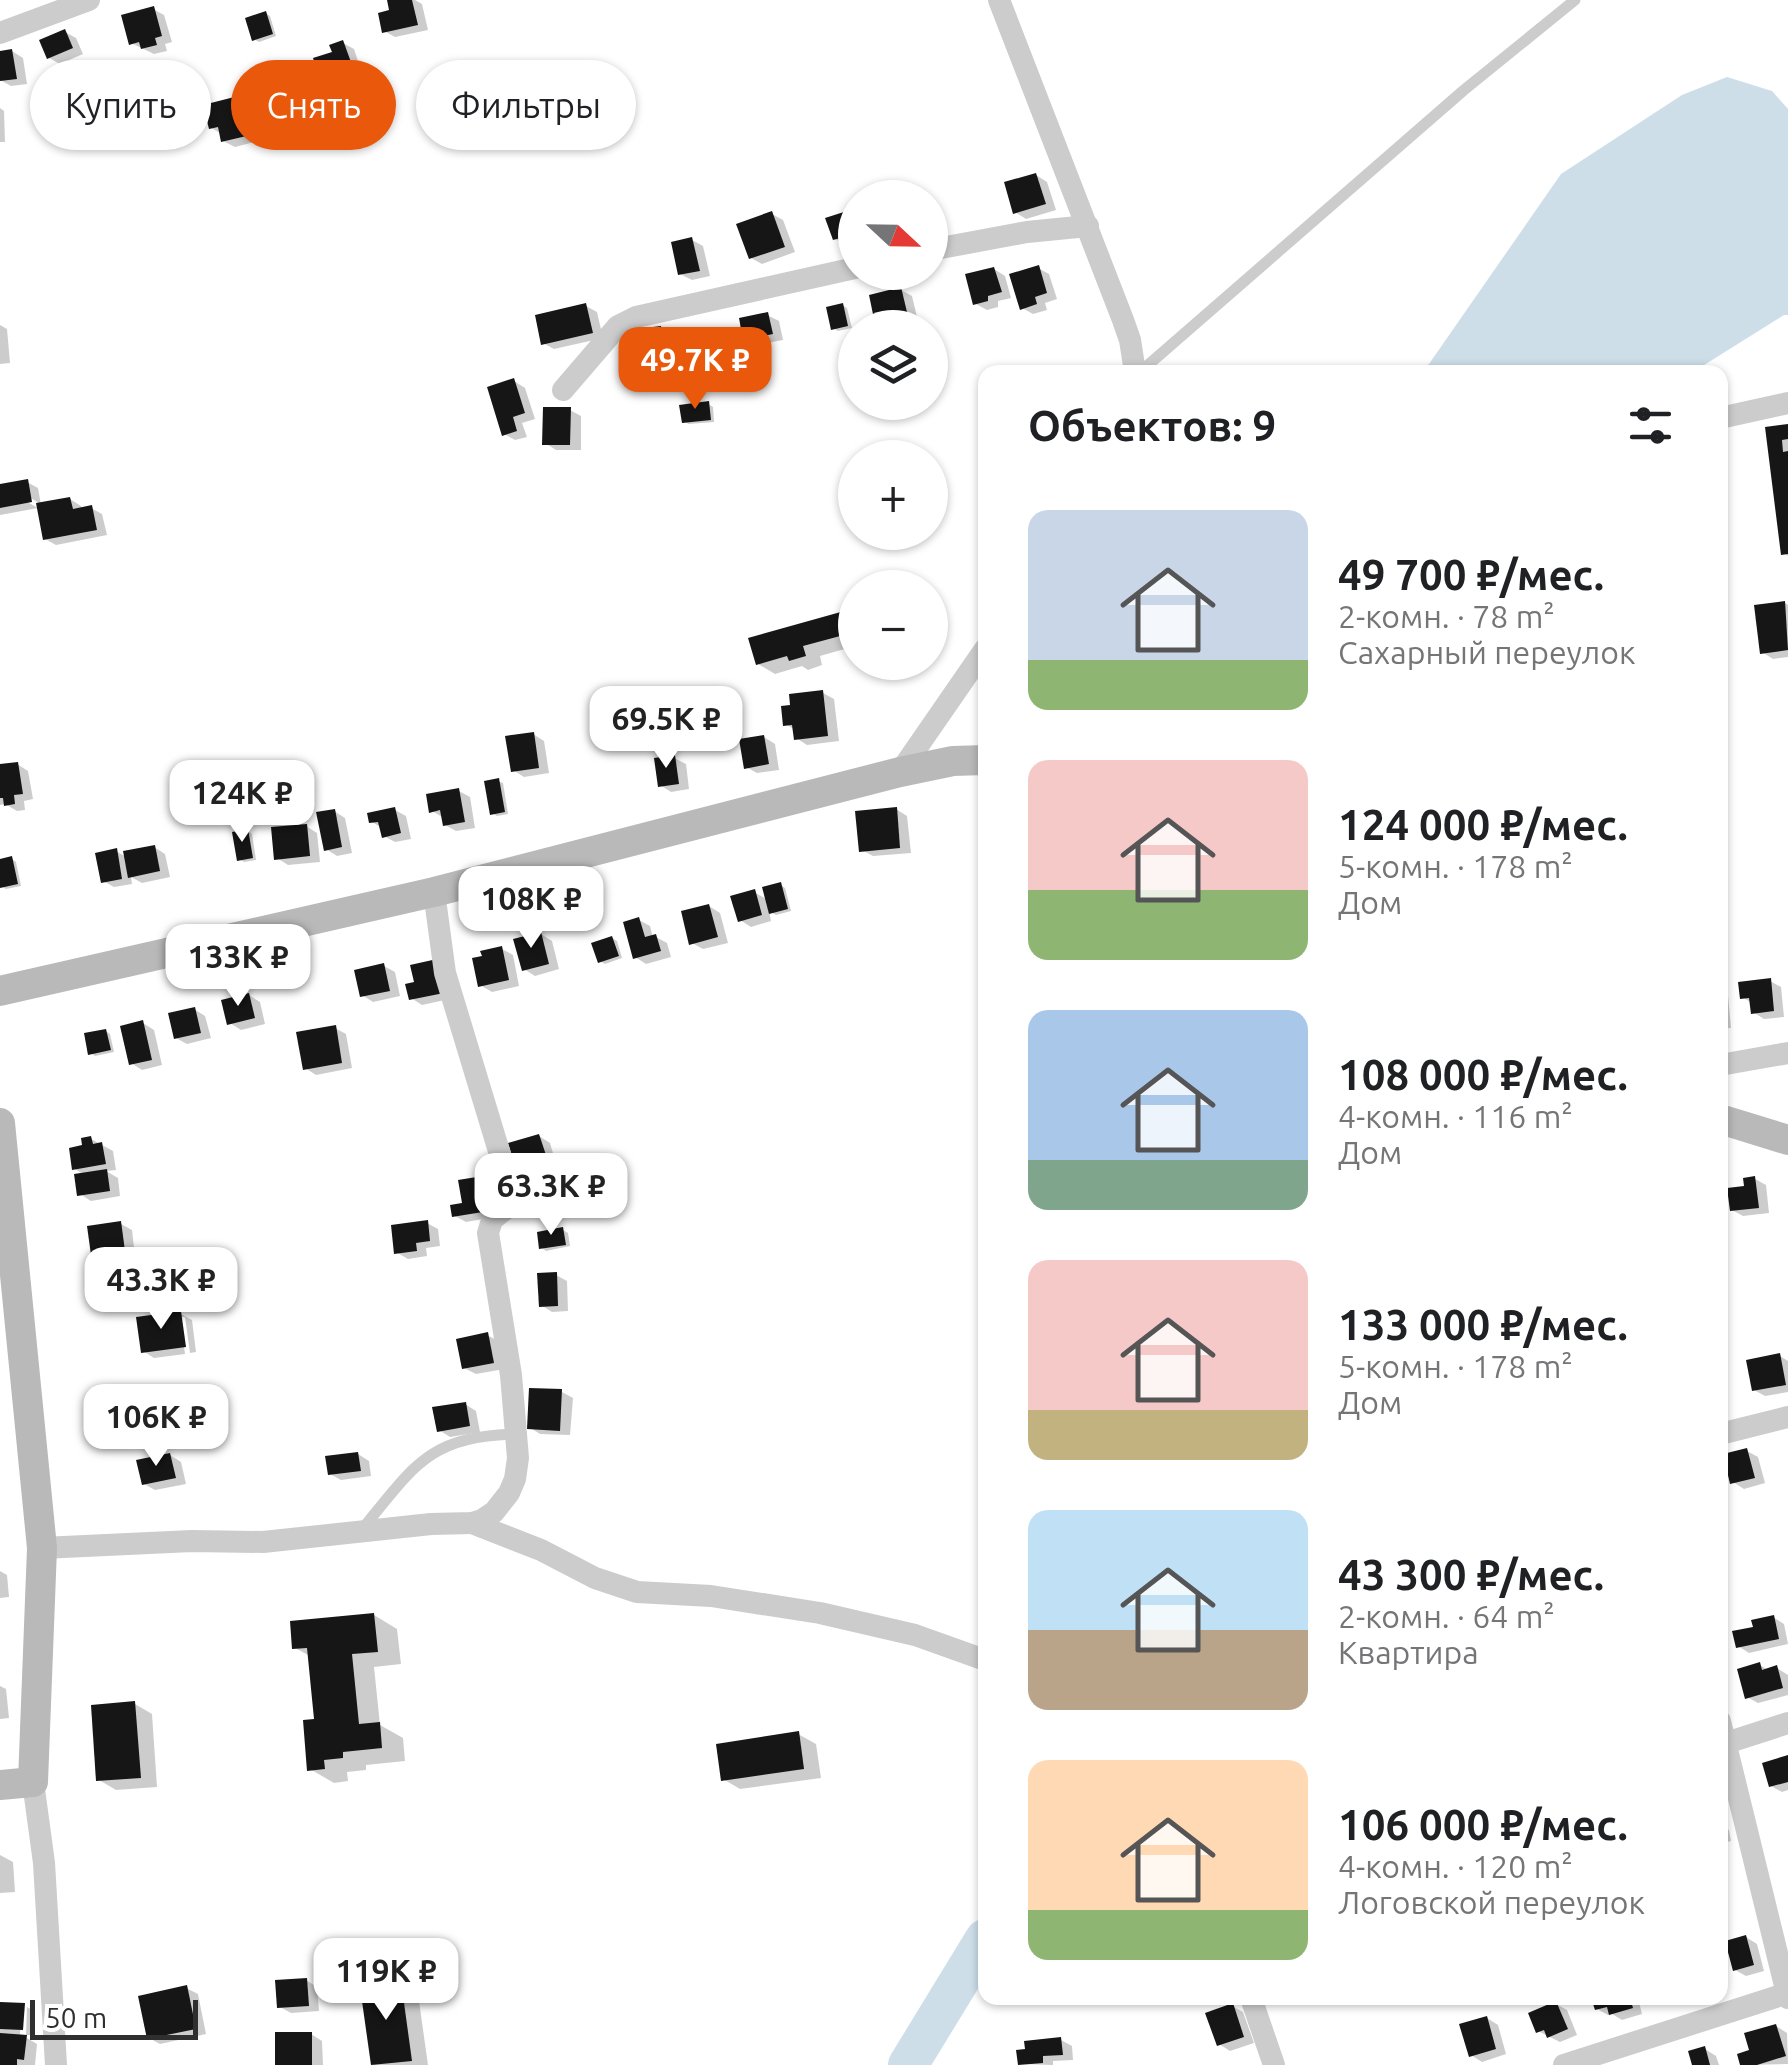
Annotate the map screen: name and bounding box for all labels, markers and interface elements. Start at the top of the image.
chip: Купить [30,60,211,150]
chip: Снять [231,60,396,150]
chip: Фильтры [416,60,636,150]
north arrow [838,180,948,290]
map controls [838,180,948,680]
button: layers [838,310,948,420]
pin: 49.7K ₽ [603,327,787,412]
text: 49.7K ₽ [641,341,749,377]
icon: filters [1623,398,1678,453]
text: Объектов: 9 [1028,402,1276,449]
button: + [838,440,948,550]
icon: home [1108,550,1228,670]
text: 49 700 ₽/мес. [1338,551,1604,598]
button: − [838,570,948,680]
text: 2-комн. · 78 m² [1338,598,1555,634]
text: Сахарный переулок [1338,634,1635,670]
pin: 69.5K ₽ [574,686,758,771]
text: 69.5K ₽ [612,700,720,736]
pin: 124K ₽ [161,760,323,845]
text: 124K ₽ [191,774,293,810]
icon: home [1108,800,1228,920]
text: 124 000 ₽/мес. [1338,801,1628,848]
text: 5-комн. · 178 m² [1338,848,1573,884]
pin: 108K ₽ [450,866,612,951]
text: 108K ₽ [480,880,582,916]
text: Дом [1338,884,1402,920]
pin: 133K ₽ [157,924,319,1009]
text: 133K ₽ [187,938,289,974]
icon: home [1108,1050,1228,1170]
text: 108 000 ₽/мес. [1338,1051,1628,1098]
text: 4-комн. · 116 m² [1338,1098,1573,1134]
text: Дом [1338,1134,1402,1170]
pin: 63.3K ₽ [459,1153,643,1238]
text: 63.3K ₽ [497,1167,605,1203]
pin: 43.3K ₽ [69,1247,253,1332]
text: 43.3K ₽ [107,1261,215,1297]
icon: home [1108,1300,1228,1420]
text: 133 000 ₽/мес. [1338,1301,1628,1348]
text: 5-комн. · 178 m² [1338,1348,1573,1384]
pin: 106K ₽ [75,1384,237,1469]
text: Дом [1338,1384,1402,1420]
text: 106K ₽ [105,1398,207,1434]
icon: home [1108,1550,1228,1670]
text: 43 300 ₽/мес. [1338,1551,1604,1598]
text: 2-комн. · 64 m² [1338,1598,1555,1634]
text: Квартира [1338,1634,1479,1670]
icon: home [1108,1800,1228,1920]
text: 106 000 ₽/мес. [1338,1801,1628,1848]
text: 4-комн. · 120 m² [1338,1848,1573,1884]
text: Логовской переулок [1338,1884,1645,1920]
pin: 119K ₽ [305,1938,467,2023]
text: 119K ₽ [335,1952,437,1988]
scale bar [30,1995,198,2040]
text: 50 m [45,2002,107,2033]

